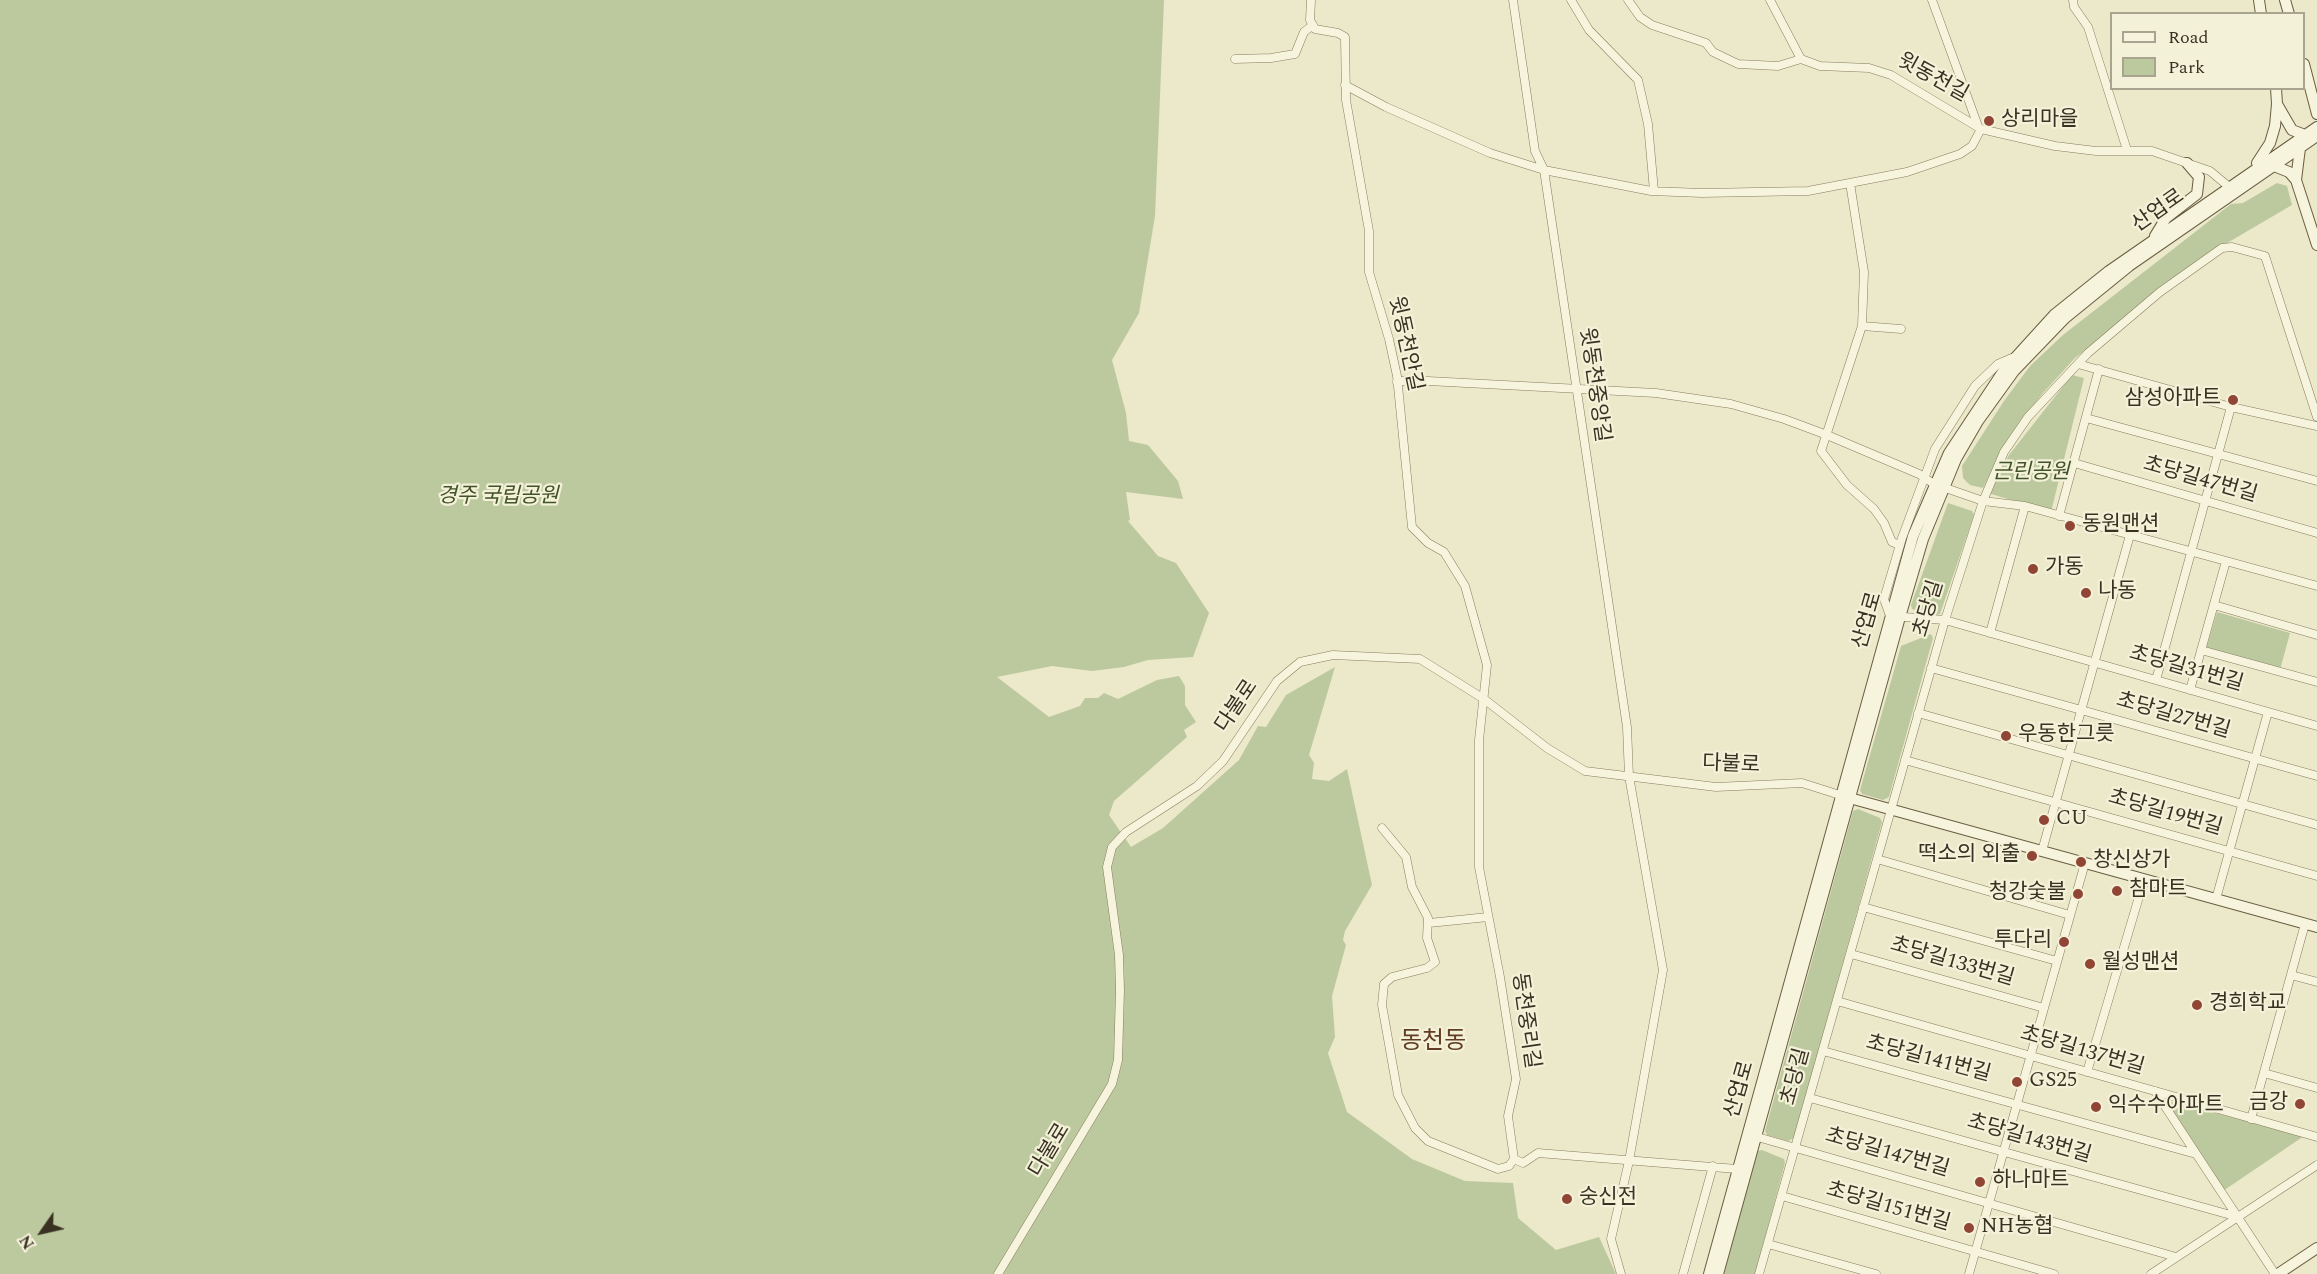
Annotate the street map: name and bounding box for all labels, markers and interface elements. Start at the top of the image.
legend [2110,12,2305,90]
text: Road [2168,24,2209,51]
street label: 윗동천길 [1892,49,1972,109]
text: Park [2168,54,2205,81]
place label: 상리마을 [2001,108,2078,134]
marker: 상리마을 [1982,114,1996,128]
street label: 산업로 [2128,185,2190,239]
street label: 윗동천안길 [1382,294,1426,394]
street label: 윗동천중앙길 [1572,326,1614,444]
place label: 삼성아파트 [2124,387,2221,413]
marker: 삼성아파트 [2226,393,2240,407]
street label: 초당길47번길 [2140,453,2260,509]
park label: 근린공원 [1992,461,2070,487]
park label: 경주 국립공원 [438,485,558,511]
place label: 동원맨션 [2082,513,2159,539]
marker: 동원맨션 [2063,519,2077,533]
place label: 가동 [2045,556,2084,582]
marker: 가동 [2026,562,2040,576]
street label: 초당길 [1909,578,1951,640]
place label: 나동 [2098,580,2137,606]
marker: 나동 [2079,586,2093,600]
street label: 산업로 [1849,590,1889,652]
street label: 초당길31번길 [2126,642,2246,698]
street label: 다불로 [1211,676,1265,738]
street label: 초당길27번길 [2113,689,2233,745]
place label: 우동한그릇 [2018,723,2115,749]
marker: 우동한그릇 [1999,729,2013,743]
street label: 다불로 [1702,752,1760,780]
street label: 초당길19번길 [2105,786,2225,842]
place label: CU [2056,807,2088,833]
marker: CU [2037,813,2051,827]
place label: 떡소의 외출 [1918,843,2020,869]
marker: 떡소의 외출 [2025,849,2039,863]
place label: 창신상가 [2093,849,2170,875]
marker: 창신상가 [2074,855,2088,869]
place label: 참마트 [2129,878,2187,904]
place label: 청강숯불 [1989,881,2066,907]
marker: 참마트 [2110,884,2124,898]
marker: 청강숯불 [2071,887,2085,901]
place label: 투다리 [1994,929,2052,955]
street label: 초당길133번길 [1887,933,2017,993]
marker: 투다리 [2057,935,2071,949]
place label: 월성맨션 [2102,951,2179,977]
marker: 월성맨션 [2083,957,2097,971]
street label: 동천중리길 [1505,971,1543,1071]
place label: 경희학교 [2209,992,2286,1018]
marker: 경희학교 [2190,998,2204,1012]
street label: 초당길137번길 [2017,1022,2147,1082]
district label: 동천동 [1400,1029,1466,1057]
street label: 초당길141번길 [1863,1031,1993,1089]
street label: 초당길 [1777,1046,1817,1108]
street label: 산업로 [1721,1059,1761,1121]
place label: GS25 [2029,1069,2077,1095]
marker: GS25 [2010,1075,2024,1089]
place label: 금강 [2249,1091,2288,1117]
place label: 익수수아파트 [2108,1094,2224,1120]
marker: 금강 [2293,1097,2307,1111]
marker: 익수수아파트 [2089,1100,2103,1114]
street label: 초당길143번길 [1964,1110,2094,1170]
street label: 다불로 [1025,1120,1077,1182]
street label: 초당길147번길 [1822,1124,1952,1184]
place label: 하나마트 [1992,1169,2069,1195]
marker: 하나마트 [1973,1175,1987,1189]
street label: 초당길151번길 [1823,1178,1953,1238]
place label: 숭신전 [1579,1186,1637,1212]
marker: 숭신전 [1560,1192,1574,1206]
north arrow [12,1202,72,1262]
place label: NH농협 [1981,1215,2053,1241]
marker: NH농협 [1962,1221,1976,1235]
text: N [13,1230,41,1254]

